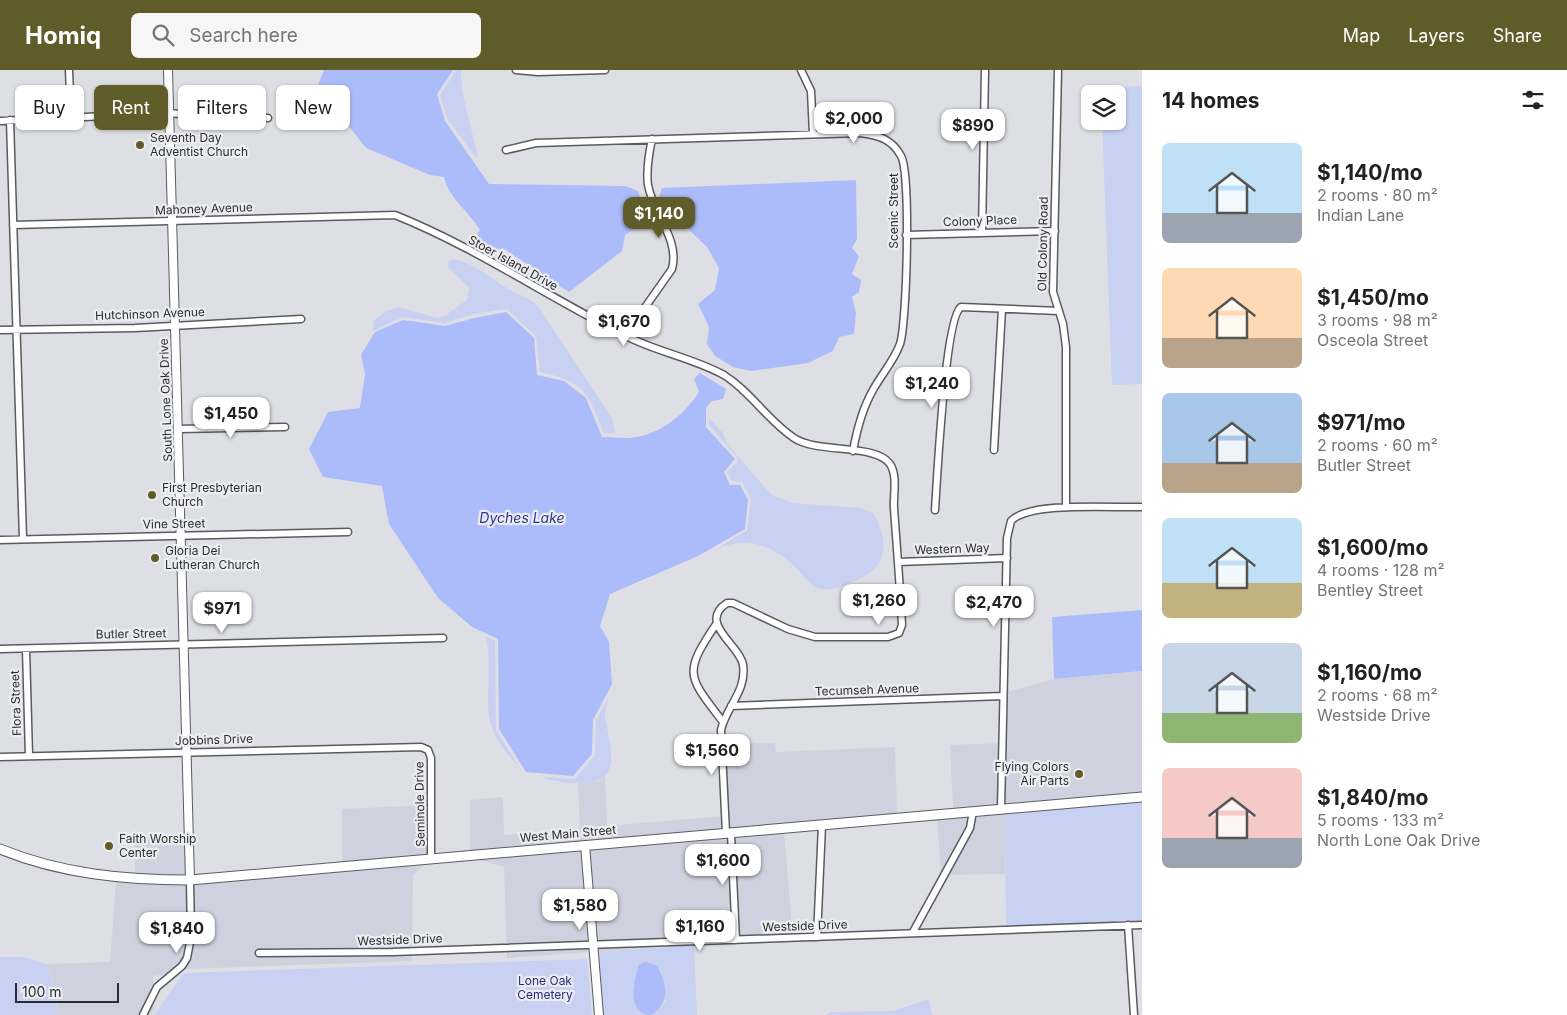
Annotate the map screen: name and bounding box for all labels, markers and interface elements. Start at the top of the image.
search box [131,13,481,58]
text: Homiq [25,21,101,50]
icon: search [149,21,177,49]
text: Search here [189,24,298,47]
text: Map [1343,25,1380,46]
text: Layers [1408,25,1465,46]
text: Share [1493,25,1542,46]
chip: Buy [15,85,84,130]
chip: Rent [94,85,168,130]
chip: Filters [178,85,266,130]
chip: New [276,85,350,130]
map controls [1081,85,1126,130]
button: layers [1081,85,1126,130]
icon: filters [1519,86,1547,114]
text: 14 homes [1162,88,1260,113]
pin: $2,000 [813,102,895,144]
text: $2,000 [825,108,883,128]
pin: $890 [943,108,1003,151]
text: $890 [952,115,994,135]
place label: Seventh Day Adventist Church [150,130,248,159]
marker: Seventh Day Adventist Church [134,139,146,151]
text: $1,140/mo [1317,160,1423,185]
icon: home [1202,163,1262,223]
street label: Scenic Street [886,173,901,249]
text: 2 rooms · 80 m² [1317,185,1438,205]
pin: $1,140 [618,196,700,239]
street label: Old Colony Road [1034,196,1051,292]
street label: Mahoney Avenue [155,199,253,218]
text: $1,140 [634,203,684,223]
text: Indian Lane [1317,205,1404,225]
street label: Colony Place [943,212,1017,229]
street label: Stoer Island Drive [466,232,561,293]
text: $1,450/mo [1317,285,1429,310]
icon: home [1202,288,1262,348]
street label: Hutchinson Avenue [95,304,205,323]
pin: $1,670 [583,304,665,347]
text: 3 rooms · 98 m² [1317,310,1438,330]
text: $1,670 [598,311,650,331]
text: Osceola Street [1317,330,1428,350]
street label: South Lone Oak Drive [156,338,175,462]
pin: $1,240 [891,366,973,409]
text: $1,240 [905,373,959,393]
pin: $1,450 [190,396,272,439]
text: $1,450 [204,403,258,423]
text: $971/mo [1317,410,1405,435]
icon: home [1202,413,1262,473]
text: 2 rooms · 60 m² [1317,435,1438,455]
text: Butler Street [1317,455,1411,475]
place label: First Presbyterian Church [162,480,262,509]
marker: First Presbyterian Church [146,489,158,501]
water label: Dyches Lake [479,509,565,526]
street label: Vine Street [143,515,205,532]
text: $1,600/mo [1317,535,1428,560]
icon: home [1202,538,1262,598]
street label: Western Way [914,540,990,557]
place label: Gloria Dei Lutheran Church [165,543,260,572]
marker: Gloria Dei Lutheran Church [149,552,161,564]
text: 4 rooms · 128 m² [1317,560,1445,580]
text: Bentley Street [1317,580,1423,600]
pin: $1,260 [838,584,920,626]
pin: $2,470 [953,586,1035,628]
text: $1,260 [852,590,906,610]
pin: $971 [192,592,252,634]
text: $2,470 [966,592,1022,612]
text: $971 [204,598,240,618]
street label: Butler Street [96,625,166,642]
text: $1,160/mo [1317,660,1422,685]
icon: home [1202,663,1262,723]
street label: Flora Street [7,670,24,736]
street label: Tecumseh Avenue [815,680,919,699]
text: 2 rooms · 68 m² [1317,685,1438,705]
text: Westside Drive [1317,705,1430,725]
street label: Jobbins Drive [175,731,253,748]
pin: $1,560 [671,734,753,776]
text: $1,560 [685,740,739,760]
place label: Flying Colors Air Parts [995,759,1069,788]
street label: Seminole Drive [411,761,428,847]
marker: Flying Colors Air Parts [1073,768,1085,780]
text: $1,840/mo [1317,785,1428,810]
icon: home [1202,788,1262,848]
text: 5 rooms · 133 m² [1317,810,1444,830]
street label: West Main Street [519,822,617,845]
text: North Lone Oak Drive [1317,830,1480,850]
place label: Faith Worship Center [119,831,196,860]
marker: Faith Worship Center [103,840,115,852]
pin: $1,600 [682,844,764,886]
text: $1,600 [696,850,750,870]
pin: $1,580 [539,888,621,931]
text: $1,580 [553,895,607,915]
pin: $1,160 [659,910,741,952]
pin: $1,840 [136,912,218,954]
text: $1,160 [675,916,725,936]
street label: Westside Drive [762,917,848,934]
text: $1,840 [150,918,204,938]
street label: Westside Drive [357,931,443,948]
park label: Lone Oak Cemetery [517,973,573,1002]
scale bar [15,980,119,1003]
text: 100 m [22,983,62,1000]

